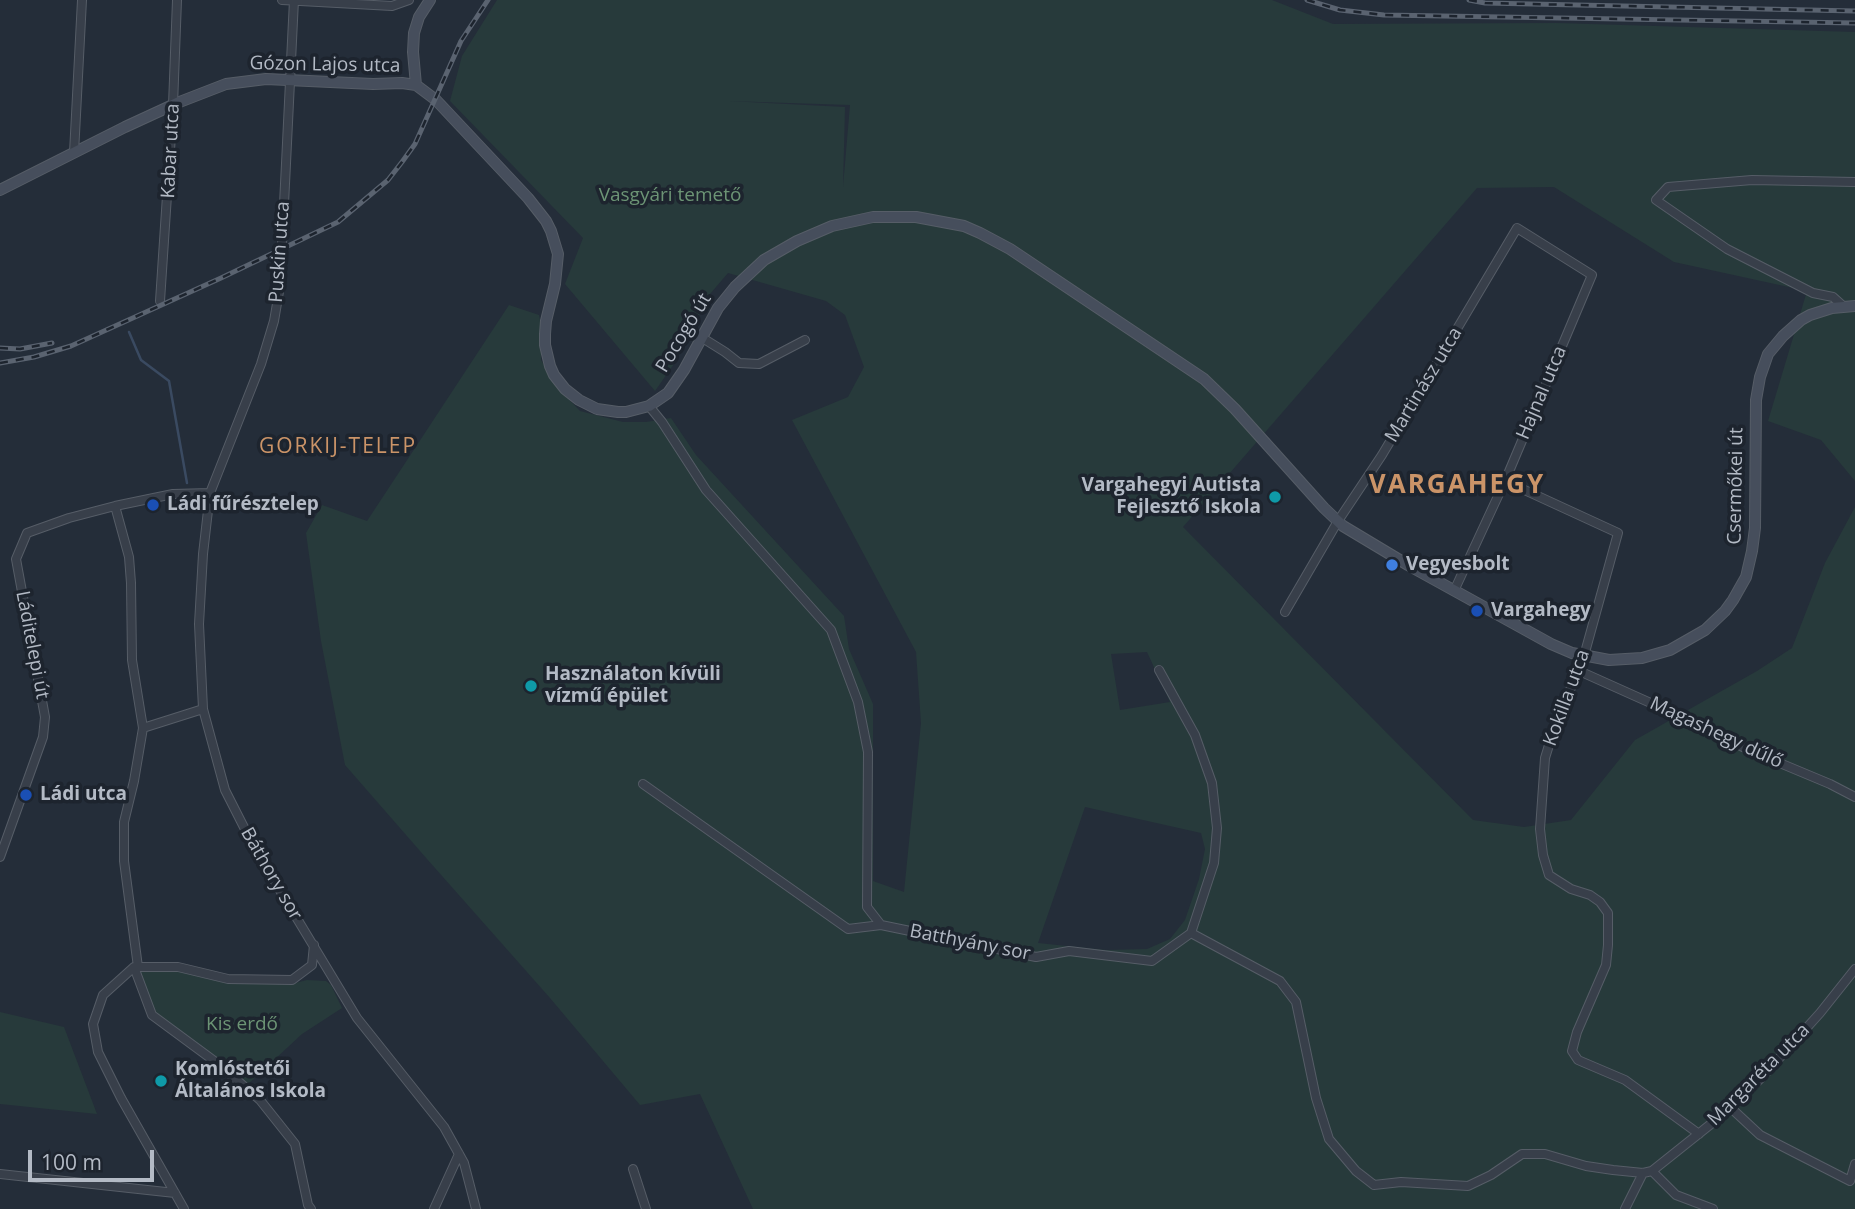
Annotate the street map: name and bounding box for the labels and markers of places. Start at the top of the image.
place label: Vargahegyi Autista Fejlesztő Iskola [1082,475,1261,519]
marker: Vargahegyi Autista Fejlesztő Iskola [1267,489,1283,505]
place label: Ládi fűrésztelep [167,494,319,516]
marker: Ládi fűrésztelep [145,497,161,513]
place label: Vegyesbolt [1406,554,1510,576]
marker: Vegyesbolt [1384,557,1400,573]
place label: Vargahegy [1491,600,1591,622]
marker: Vargahegy [1469,603,1485,619]
place label: Használaton kívüli vízmű épület [545,664,721,708]
marker: Használaton kívüli vízmű épület [523,678,539,694]
place label: Ládi utca [40,784,127,806]
marker: Ládi utca [18,787,34,803]
place label: Komlóstetői Általános Iskola [175,1059,326,1103]
marker: Komlóstetői Általános Iskola [153,1073,169,1089]

